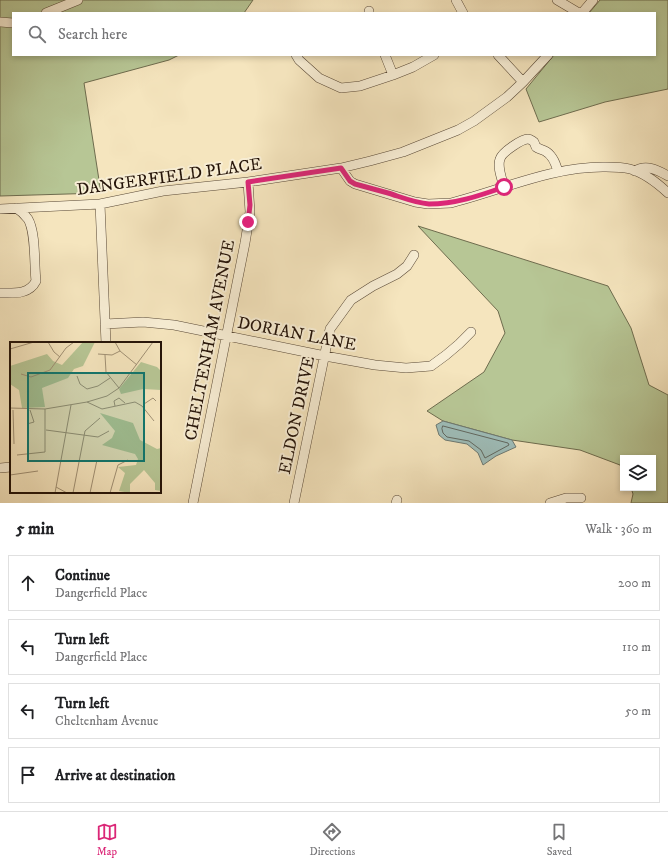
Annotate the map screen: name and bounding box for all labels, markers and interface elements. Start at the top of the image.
search box [12,12,656,56]
icon: search [26,23,48,45]
text: Search here [58,25,127,44]
street label: DANGERFIELD PLACE [75,153,263,201]
route start [495,178,513,196]
route end [239,213,257,231]
street label: CHELTENHAM AVENUE [180,238,240,442]
street label: DORIAN LANE [236,312,358,356]
inset map [10,342,161,493]
street label: ELDON DRIVE [274,354,320,476]
map controls [620,455,656,491]
button: layers [620,455,656,491]
text: 5 min [16,518,54,540]
text: Walk · 360 m [585,521,652,537]
text: Continue [55,566,110,585]
icon: ahead [17,572,39,594]
text: 200 m [618,575,651,591]
text: Dangerfield Place [55,585,147,601]
text: Turn left [55,630,109,649]
icon: left [17,636,39,658]
text: 110 m [622,639,651,655]
text: Dangerfield Place [55,649,147,665]
text: Turn left [55,694,109,713]
icon: left [17,700,39,722]
text: 50 m [625,703,651,719]
text: Cheltenham Avenue [55,713,158,729]
icon: arrive [17,764,39,786]
text: Arrive at destination [55,766,175,785]
tab: Map [96,821,118,859]
tab: Directions [310,821,355,859]
tab: Saved [547,821,572,859]

